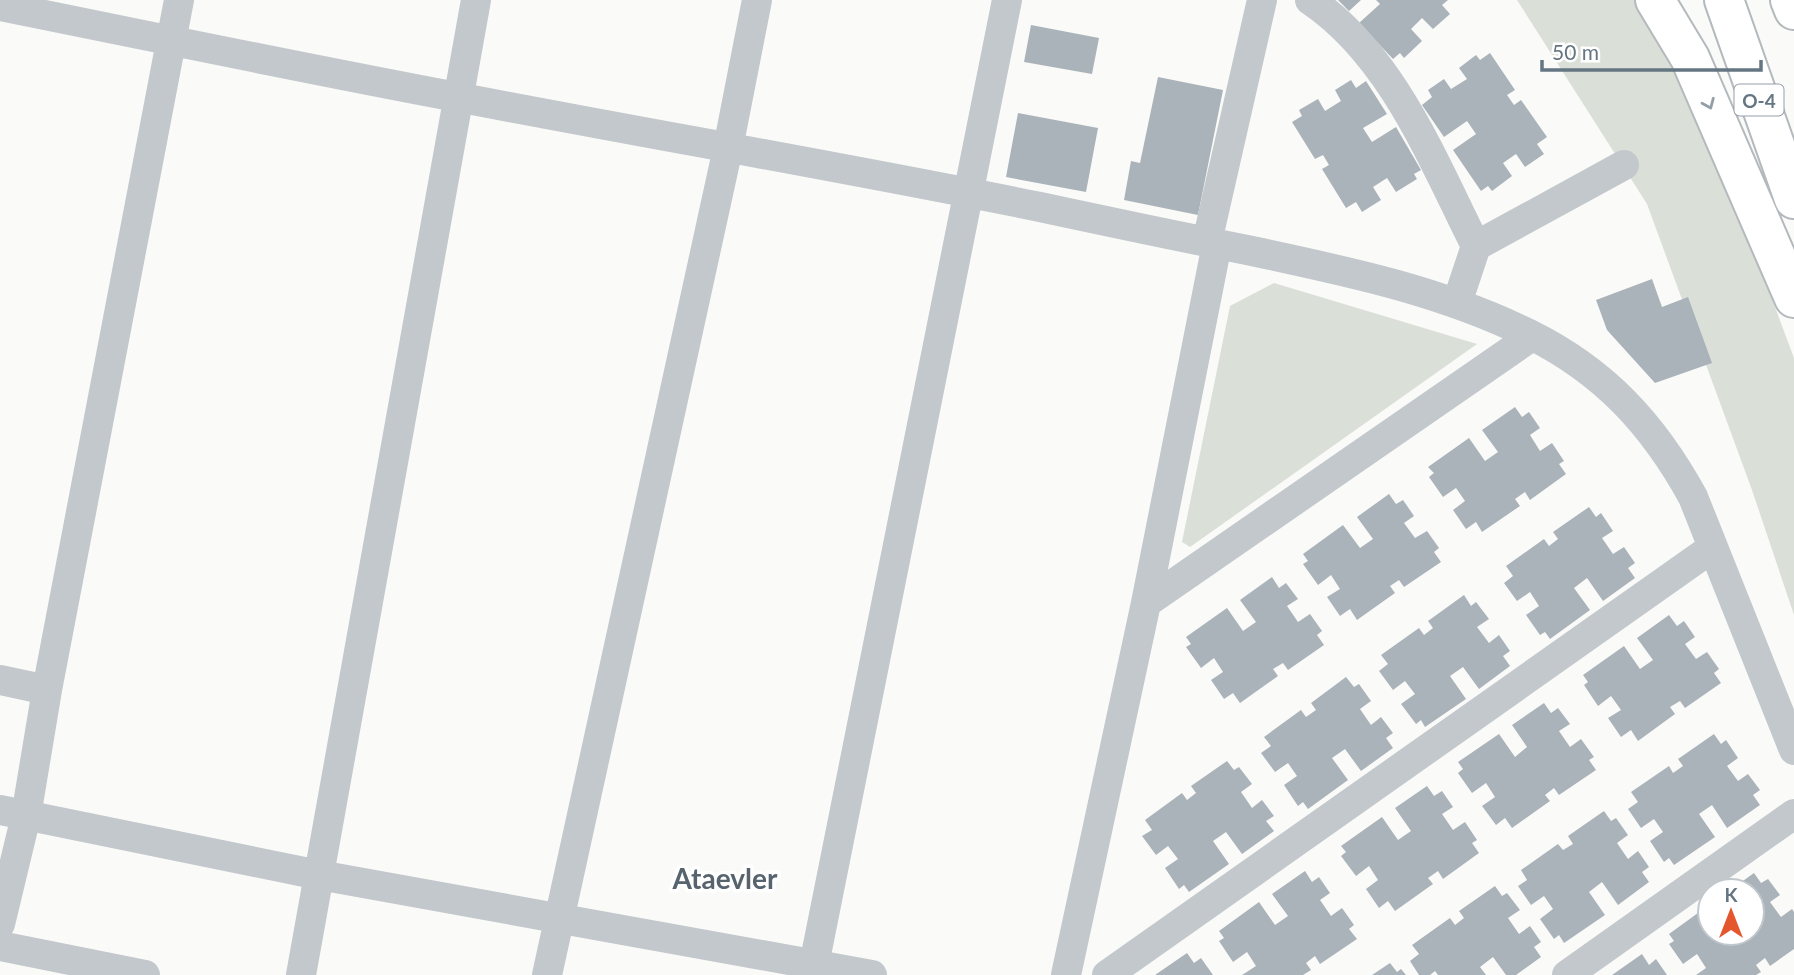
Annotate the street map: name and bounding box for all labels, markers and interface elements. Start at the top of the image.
scale bar [1542,28,1761,72]
text: 50 m [1552,39,1599,64]
road number: O-4 [1734,85,1784,116]
one-way arrow [1701,97,1715,109]
district label: Ataevler [672,861,778,895]
north arrow [1696,877,1766,947]
text: K [1724,883,1738,906]

